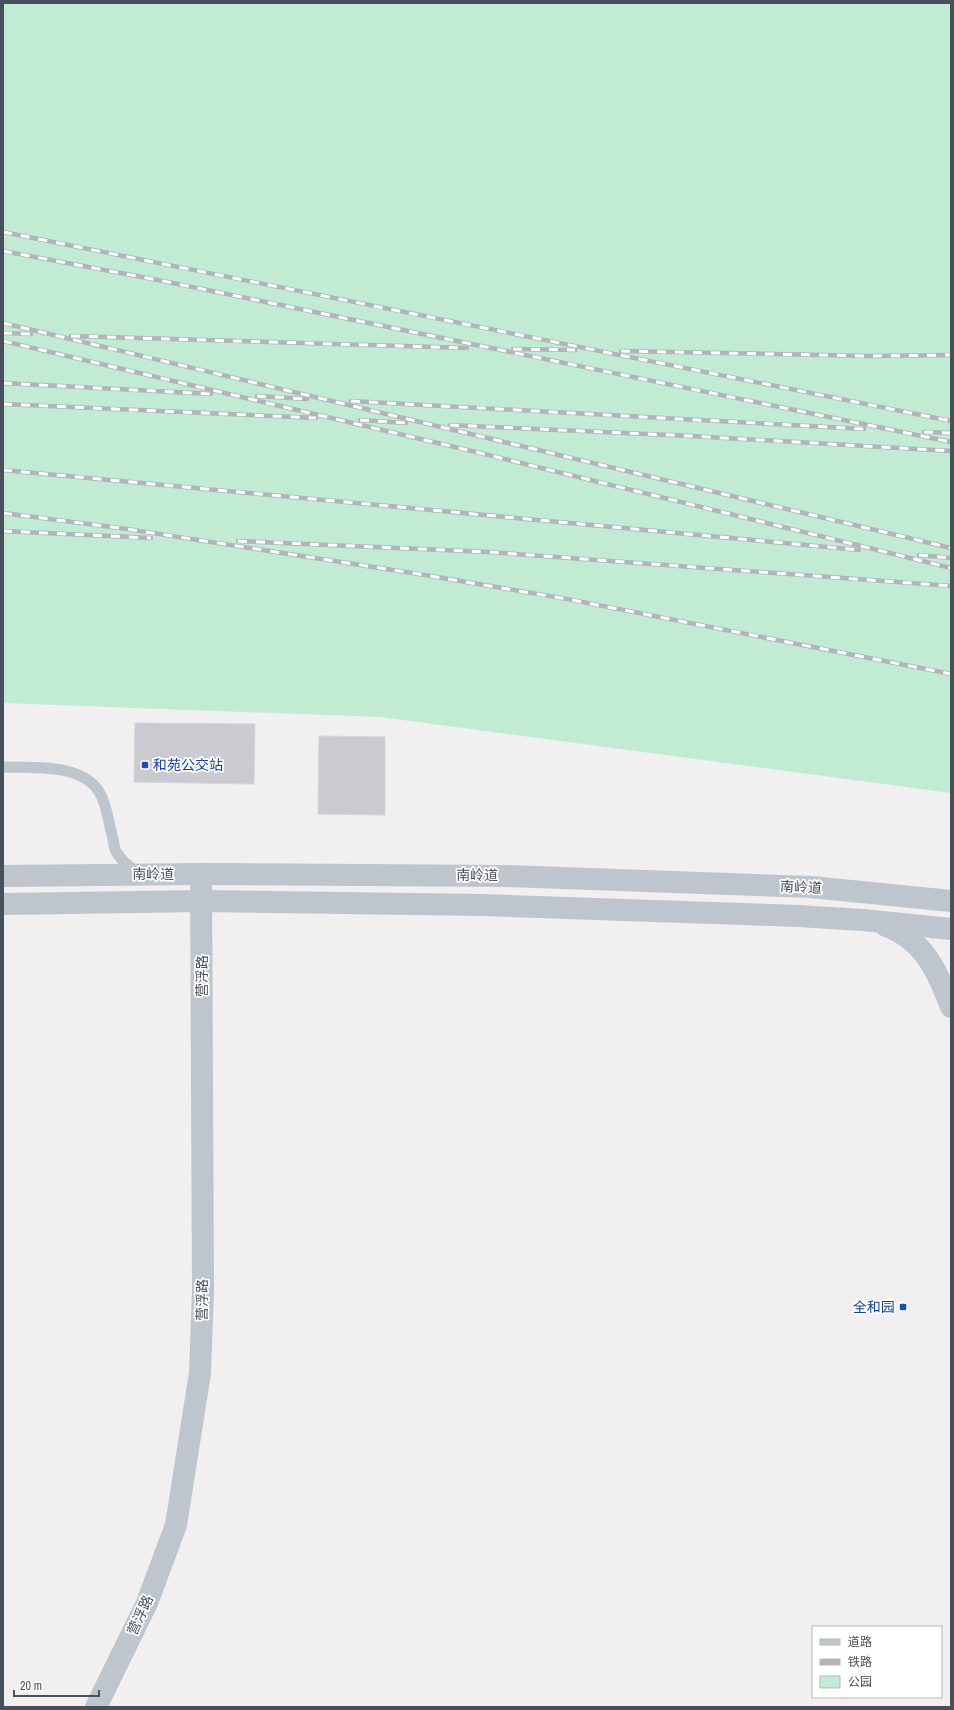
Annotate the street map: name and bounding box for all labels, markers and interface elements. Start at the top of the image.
place label: 和苑公交站 [153,756,223,774]
marker: 和苑公交站 [140,760,150,770]
street label: 南岭道 [132,865,174,883]
street label: 南岭道 [456,866,498,884]
street label: 南岭道 [780,877,822,897]
street label: 营浮路 [193,955,211,997]
street label: 营浮路 [193,1279,211,1321]
place label: 全和园 [853,1298,895,1316]
marker: 全和园 [898,1302,908,1312]
street label: 营浮路 [123,1592,157,1638]
legend [812,1626,942,1698]
text: 道路 [848,1634,872,1650]
text: 铁路 [848,1654,872,1670]
scale bar [14,1672,99,1698]
text: 公园 [848,1674,872,1690]
text: 20 m [20,1678,42,1694]

